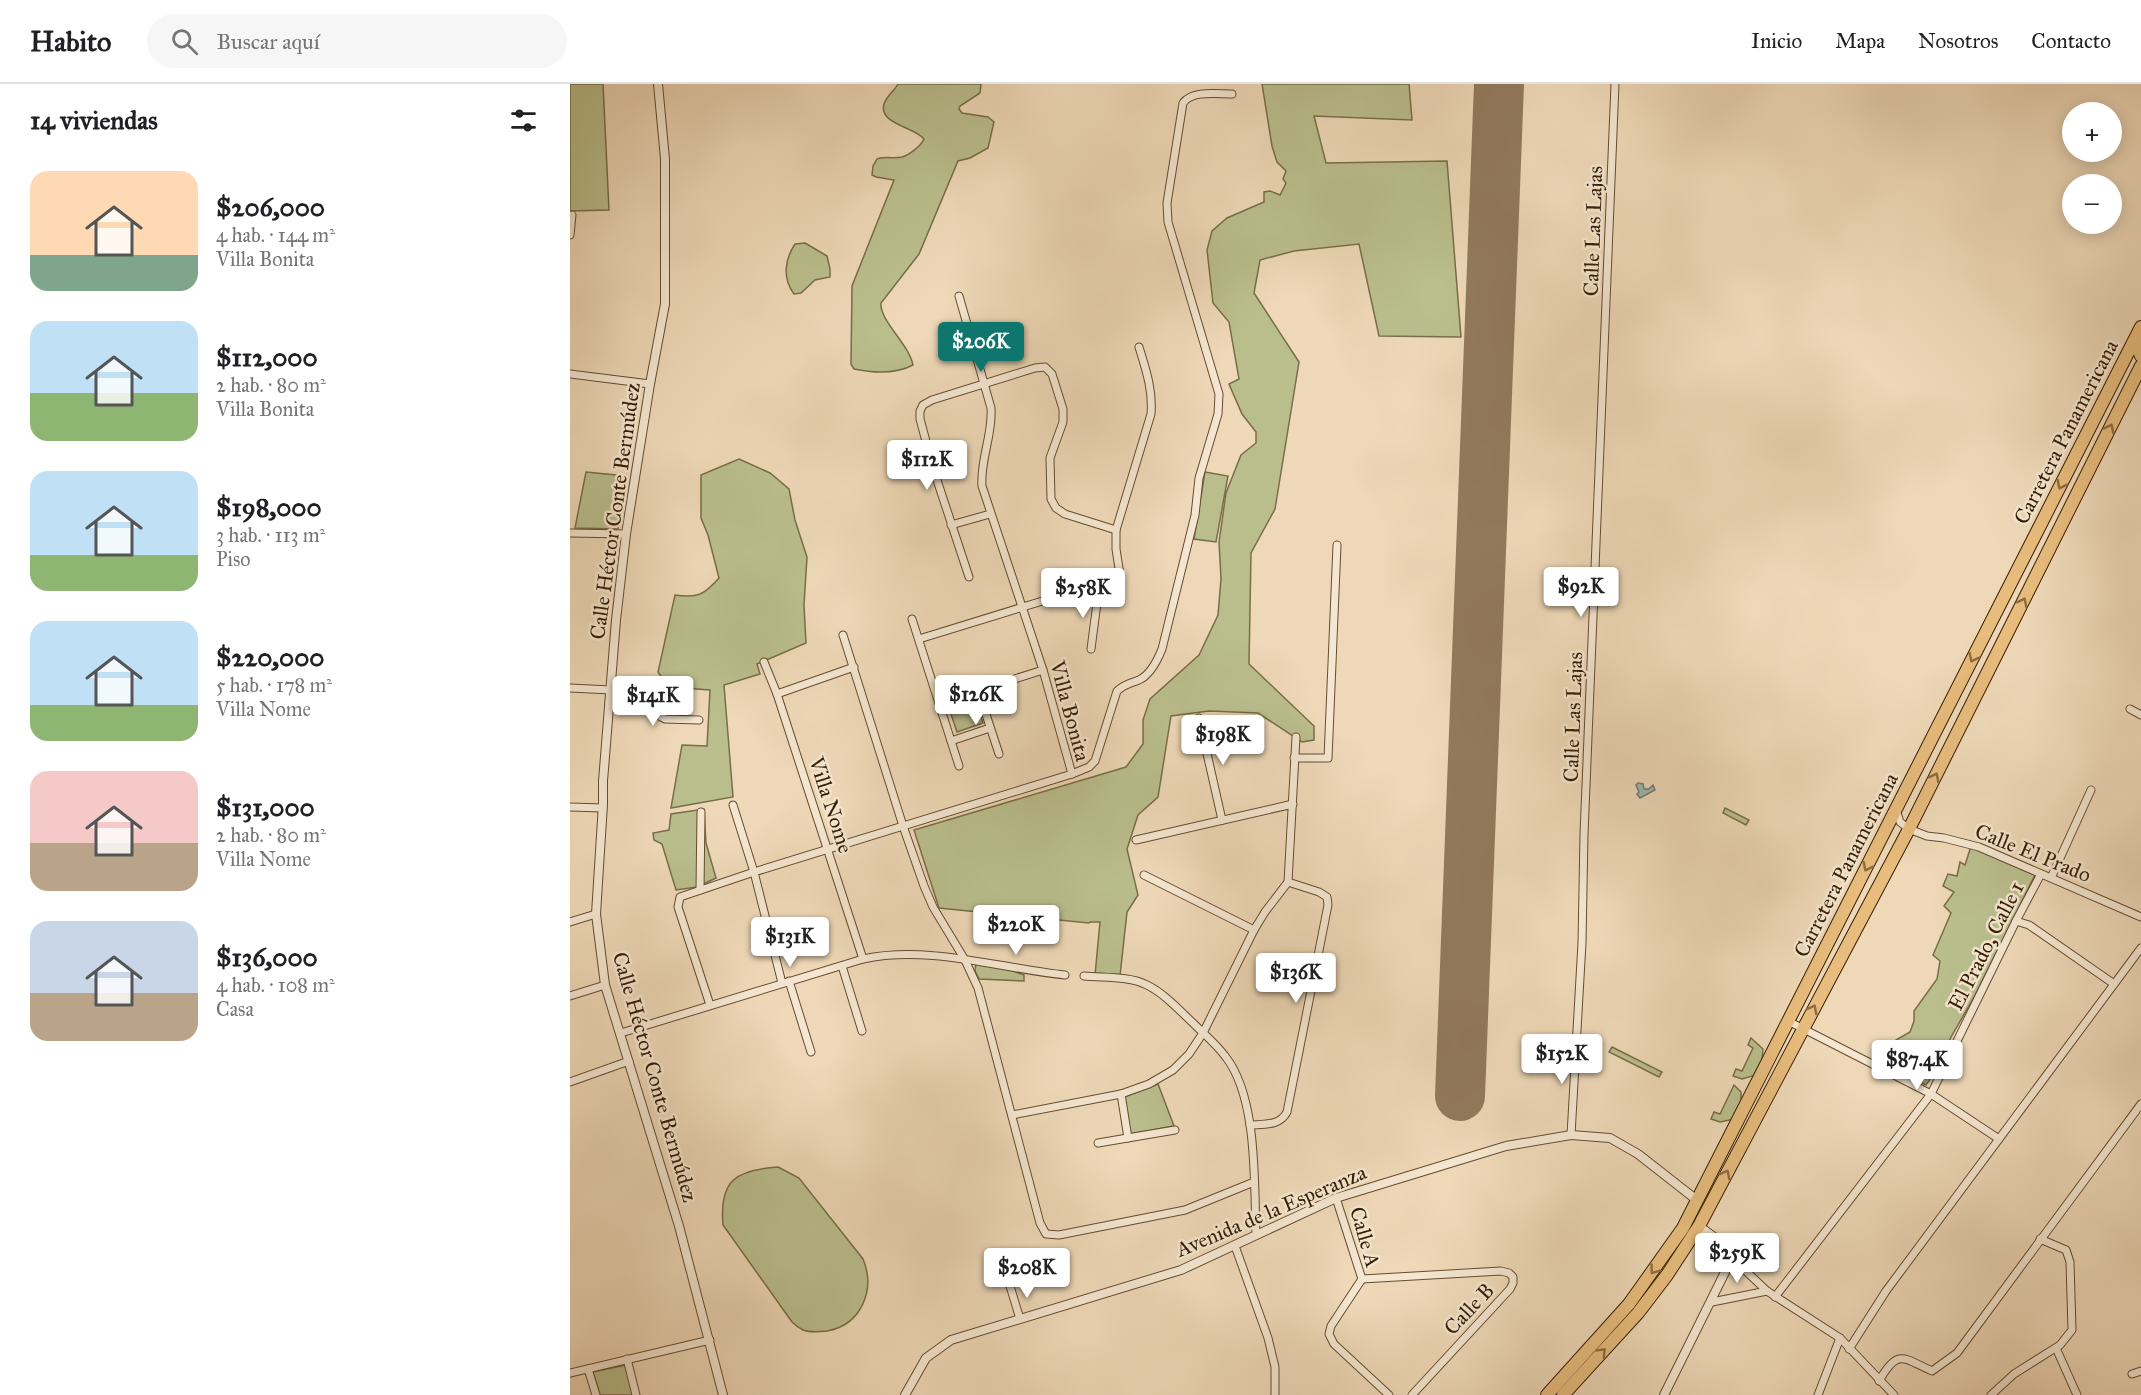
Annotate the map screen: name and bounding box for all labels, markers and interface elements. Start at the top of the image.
search box [147,14,567,68]
text: Habito [30,24,111,59]
icon: search [168,25,201,58]
text: Buscar aquí [216,28,320,55]
text: Inicio [1751,28,1802,54]
text: Mapa [1835,28,1885,54]
text: Nosotros [1918,28,1998,54]
text: Contacto [2031,28,2111,54]
map controls [2062,102,2122,234]
button: + [2062,102,2122,162]
text: 14 viviendas [30,104,158,136]
icon: filters [507,104,540,137]
street label: Calle Las Lajas [1578,165,1608,297]
button: − [2062,174,2122,234]
text: $206,000 [216,191,325,223]
icon: home [78,195,150,267]
text: 4 hab. · 144 m² [216,223,335,247]
text: Villa Bonita [216,247,314,271]
pin: $206K [939,322,1023,373]
text: $206K [952,329,1010,353]
street label: Carretera Panamericana [2008,335,2124,529]
text: $112,000 [216,341,318,373]
icon: home [78,345,150,417]
text: 2 hab. · 80 m² [216,373,326,397]
street label: Calle Héctor Conte Bermúdez [584,381,646,641]
text: Villa Bonita [216,397,314,421]
one-way arrow [2103,424,2114,434]
pin: $112K [885,440,969,491]
text: $112K [901,447,953,471]
one-way arrow [2057,478,2068,489]
text: $198,000 [216,491,322,523]
icon: home [78,495,150,567]
text: 3 hab. · 113 m² [216,523,325,547]
text: Piso [216,547,250,571]
pin: $92K [1545,567,1617,618]
pin: $258K [1041,568,1125,619]
text: $92K [1558,574,1604,598]
text: $258K [1055,575,1111,599]
one-way arrow [2015,598,2027,609]
text: $220,000 [216,641,324,673]
icon: home [78,645,150,717]
street label: Calle Las Lajas [1558,651,1588,783]
one-way arrow [1968,652,1980,663]
street label: Villa Bonita [1044,657,1096,764]
text: 5 hab. · 178 m² [216,673,332,697]
pin: $126K [934,675,1018,726]
pin: $141K [611,676,695,727]
text: $126K [949,682,1003,706]
text: $141K [626,683,680,707]
text: Villa Nome [216,697,311,721]
pin: $198K [1181,715,1265,766]
text: $198K [1195,722,1251,746]
street label: Villa Nome [803,753,859,857]
street label: Carretera Panamericana [1788,768,1904,962]
one-way arrow [1928,772,1940,783]
text: $131,000 [216,791,315,823]
icon: home [78,795,150,867]
street label: Calle El Prado [1971,818,2095,888]
text: 2 hab. · 80 m² [216,823,326,847]
text: Villa Nome [216,847,311,871]
one-way arrow [1862,860,1874,871]
street label: El Prado, Calle 1 [1942,877,2030,1015]
pin: $220K [974,905,1058,956]
text: $220K [987,912,1045,936]
pin: $131K [748,917,832,968]
text: $131K [765,924,815,948]
text: $136,000 [216,941,318,973]
icon: home [78,945,150,1017]
street label: Calle Héctor Conte Bermúdez [607,949,703,1205]
pin: $136K [1254,953,1338,1004]
text: $136K [1270,960,1322,984]
text: 4 hab. · 108 m² [216,973,335,997]
text: Casa [216,997,254,1021]
one-way arrow [1806,1005,1817,1016]
pin: $152K [1520,1034,1604,1085]
pin: $87.4K [1868,1040,1966,1091]
text: $152K [1535,1041,1589,1065]
text: $87.4K [1886,1047,1948,1071]
street label: Avenida de la Esperanza [1171,1159,1370,1263]
one-way arrow [1719,1170,1730,1180]
street label: Calle A [1344,1204,1386,1270]
pin: $259K [1695,1233,1779,1284]
text: $259K [1709,1240,1765,1264]
pin: $208K [985,1248,1069,1299]
text: $208K [998,1255,1056,1279]
one-way arrow [1650,1264,1661,1275]
street label: Calle B [1438,1278,1500,1340]
one-way arrow [1595,1348,1606,1358]

